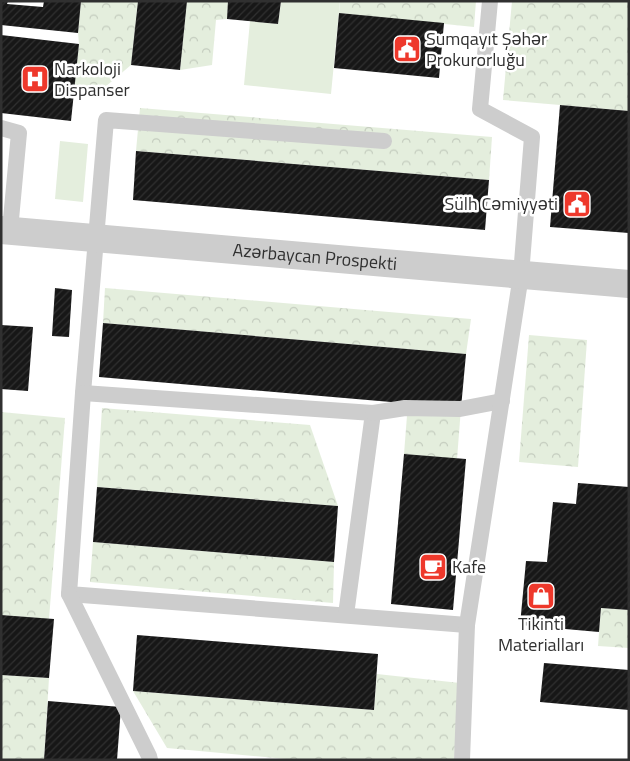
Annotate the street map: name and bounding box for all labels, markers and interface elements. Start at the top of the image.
place label: Sumqayıt Şəhər Prokurorluğu [426,25,547,73]
public building icon: Sumqayıt Şəhər Prokurorluğu [392,34,422,64]
place label: Narkoloji Dispanser [54,55,130,103]
hospital icon: Narkoloji Dispanser [20,64,50,94]
public building icon: Sülh Cəmiyyəti [562,189,592,219]
place label: Sülh Cəmiyyəti [444,190,558,217]
street label: Azərbaycan Prospekti [232,236,398,277]
cafe icon: Kafe [418,552,448,582]
place label: Kafe [452,553,486,580]
shop icon: Tikinti Materialları [526,581,556,611]
place label: Tikinti Materialları [498,610,584,658]

